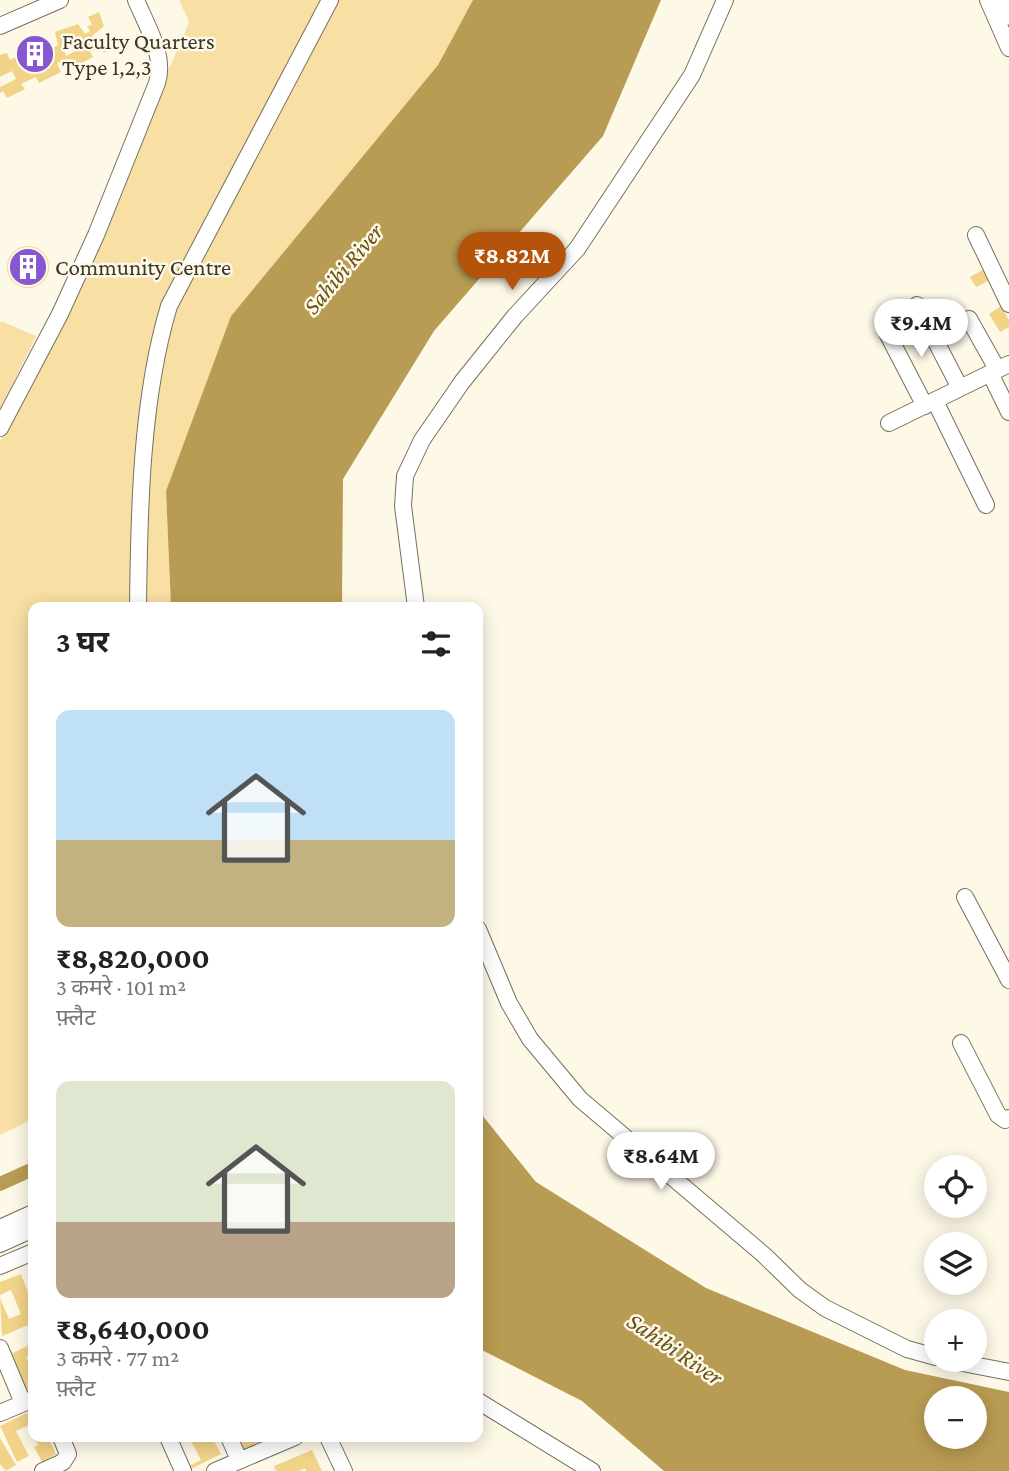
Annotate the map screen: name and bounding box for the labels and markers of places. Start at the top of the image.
place label: Faculty Quarters Type 1,2,3 [62,28,215,80]
building icon: Faculty Quarters Type 1,2,3 [14,33,56,75]
pin: ₹8.82M [455,232,569,292]
building icon: Community Centre [7,246,49,288]
place label: Community Centre [55,254,231,280]
pin: ₹9.4M [872,300,970,359]
pin: ₹8.64M [604,1132,718,1192]

